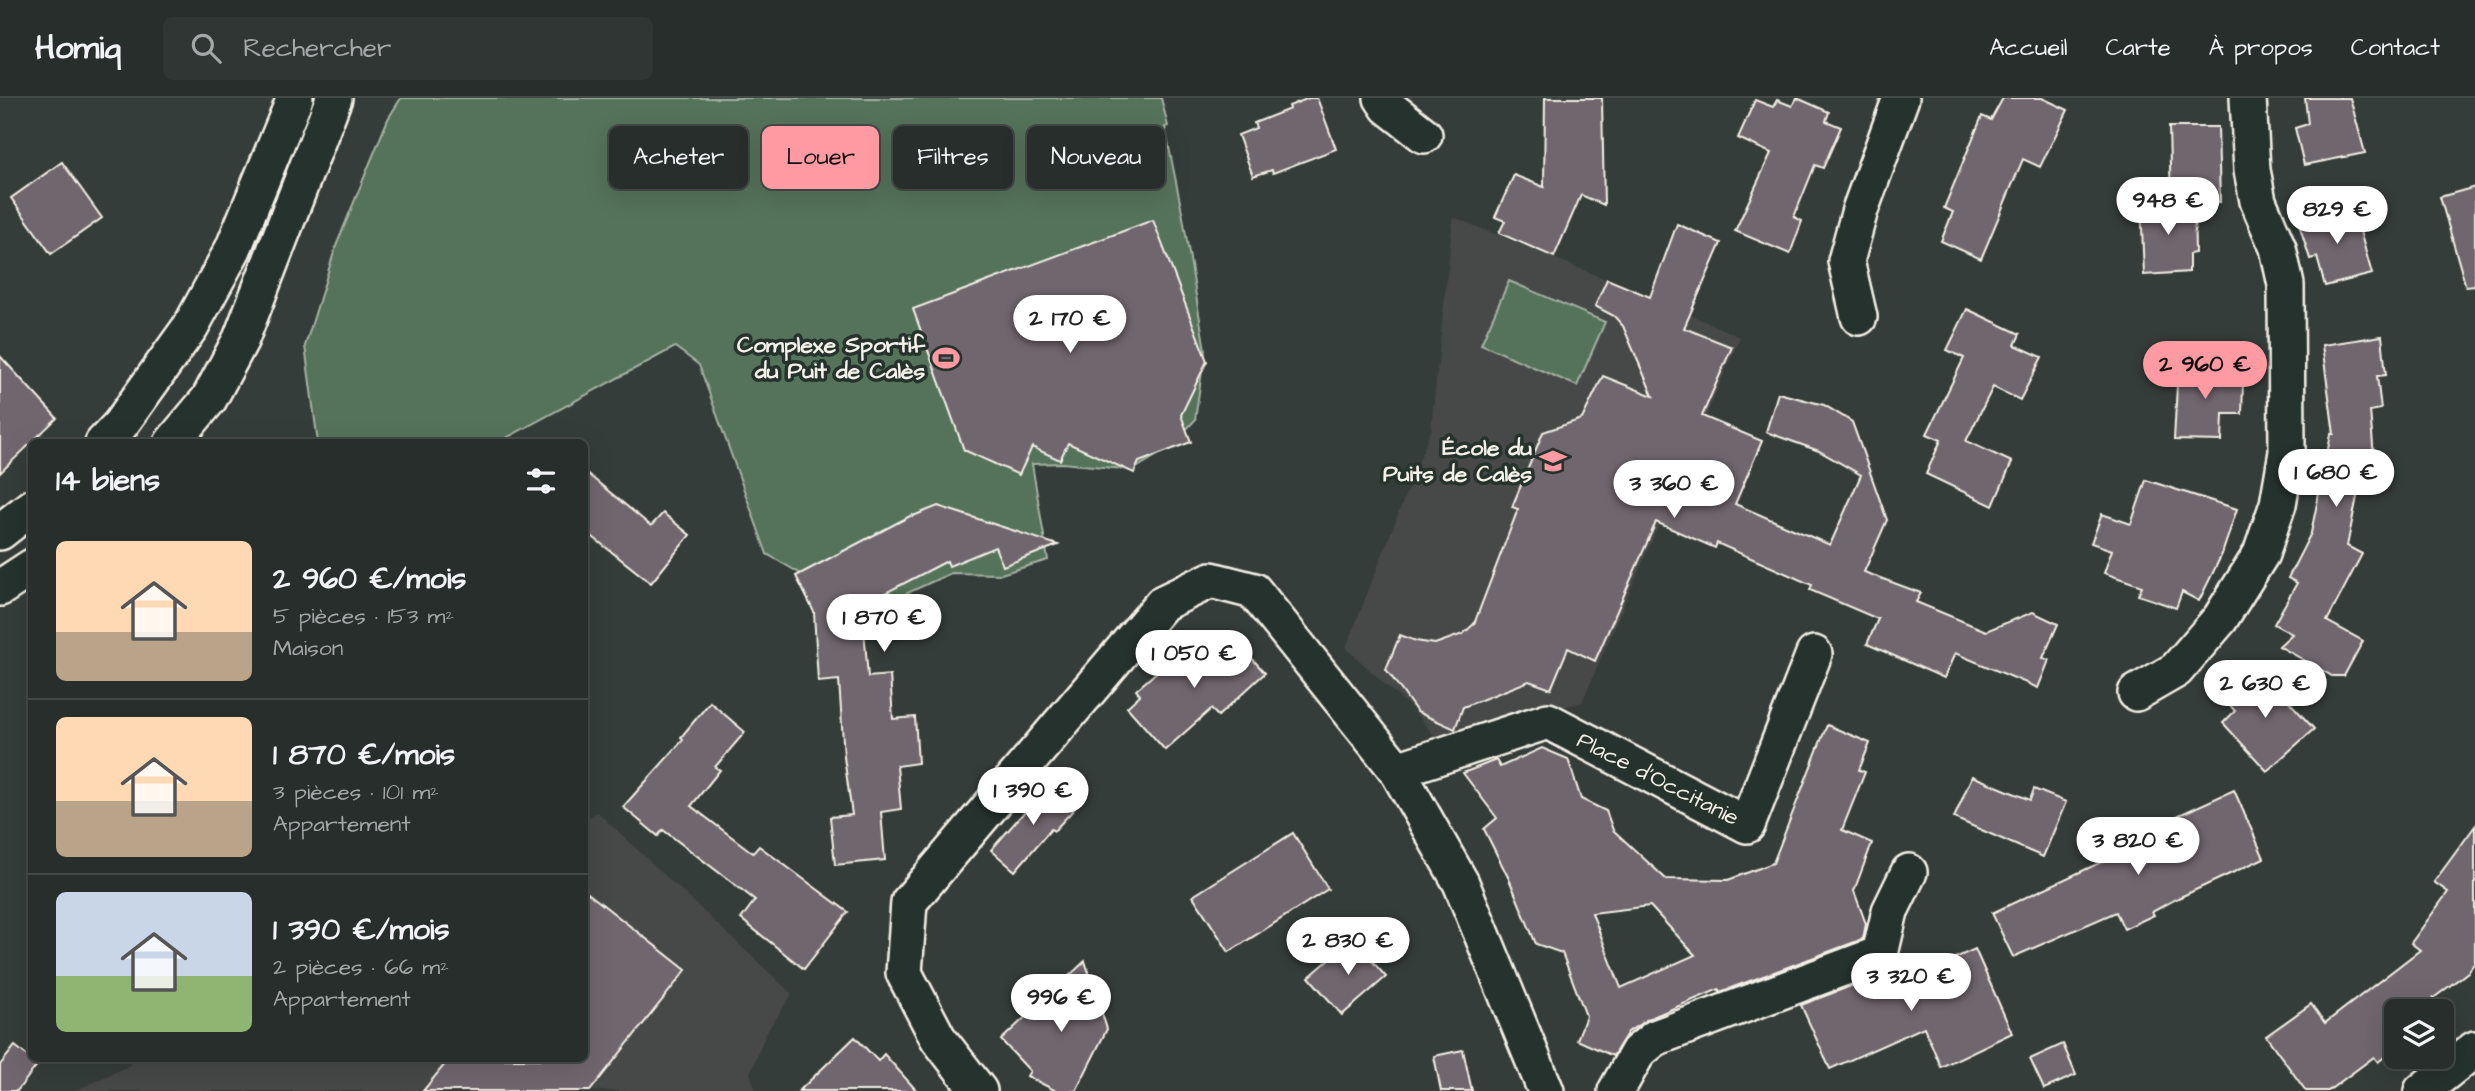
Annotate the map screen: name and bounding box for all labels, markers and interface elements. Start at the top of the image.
search box [163,17,653,80]
text: Homiq [35,25,121,71]
icon: search [187,29,225,67]
text: Rechercher [243,30,391,66]
text: Accueil [1989,31,2068,65]
text: Carte [2106,31,2171,65]
text: À propos [2209,31,2313,65]
text: Contact [2351,31,2440,65]
chip: Acheter [609,126,748,189]
chip: Louer [762,126,879,189]
chip: Filtres [893,126,1013,189]
chip: Nouveau [1027,126,1165,189]
pin: 948 € [2119,178,2217,237]
text: 948 € [2132,184,2204,216]
pin: 829 € [2288,186,2386,246]
text: 829 € [2303,193,2371,225]
pin: 2 170 € [1005,296,1135,355]
text: 2 170 € [1029,302,1111,334]
place label: Complexe Sportif du Puit de Calès [737,329,926,387]
pin: 2 960 € [2140,342,2270,401]
sports icon: Complexe Sportif du Puit de Calès [931,343,961,373]
text: 2 960 € [2159,348,2251,380]
place label: École du Puits de Calès [1383,432,1532,490]
school or university icon: École du Puits de Calès [1538,446,1568,476]
pin: 1 680 € [2271,450,2401,509]
text: 1 680 € [2294,456,2378,488]
text: 14 biens [56,460,160,502]
pin: 3 360 € [1609,460,1739,520]
icon: filters [522,462,560,500]
text: 3 360 € [1629,467,1719,499]
text: 2 960 €/mois [273,558,466,600]
icon: home [112,569,196,653]
pin: 1 870 € [819,594,949,654]
text: 5 pièces · 153 m² [273,600,454,632]
text: 1 870 € [842,601,926,633]
pin: 1 050 € [1129,630,1259,690]
text: Maison [273,632,343,664]
text: 1 050 € [1152,637,1236,669]
pin: 2 630 € [2200,660,2330,720]
text: 2 630 € [2220,667,2310,699]
street label: Place d'Occitanie [1571,724,1745,834]
text: 1 870 €/mois [273,734,455,776]
icon: home [112,745,196,829]
pin: 1 390 € [968,768,1098,827]
text: 1 390 € [994,774,1072,806]
text: 3 pièces · 101 m² [273,776,439,808]
text: Appartement [273,808,411,840]
pin: 3 820 € [2073,818,2203,877]
text: 3 820 € [2093,824,2184,856]
text: 1 390 €/mois [273,909,449,951]
pin: 2 830 € [1283,918,1413,977]
icon: home [112,920,196,1004]
text: 2 830 € [1303,924,1394,956]
text: 2 pièces · 66 m² [273,951,449,983]
pin: 3 320 € [1846,954,1976,1013]
text: 3 320 € [1867,960,1955,992]
pin: 996 € [1012,974,1110,1034]
text: 996 € [1027,981,1095,1013]
text: Appartement [273,983,411,1015]
map controls [2384,999,2454,1069]
button: layers [2384,999,2454,1069]

